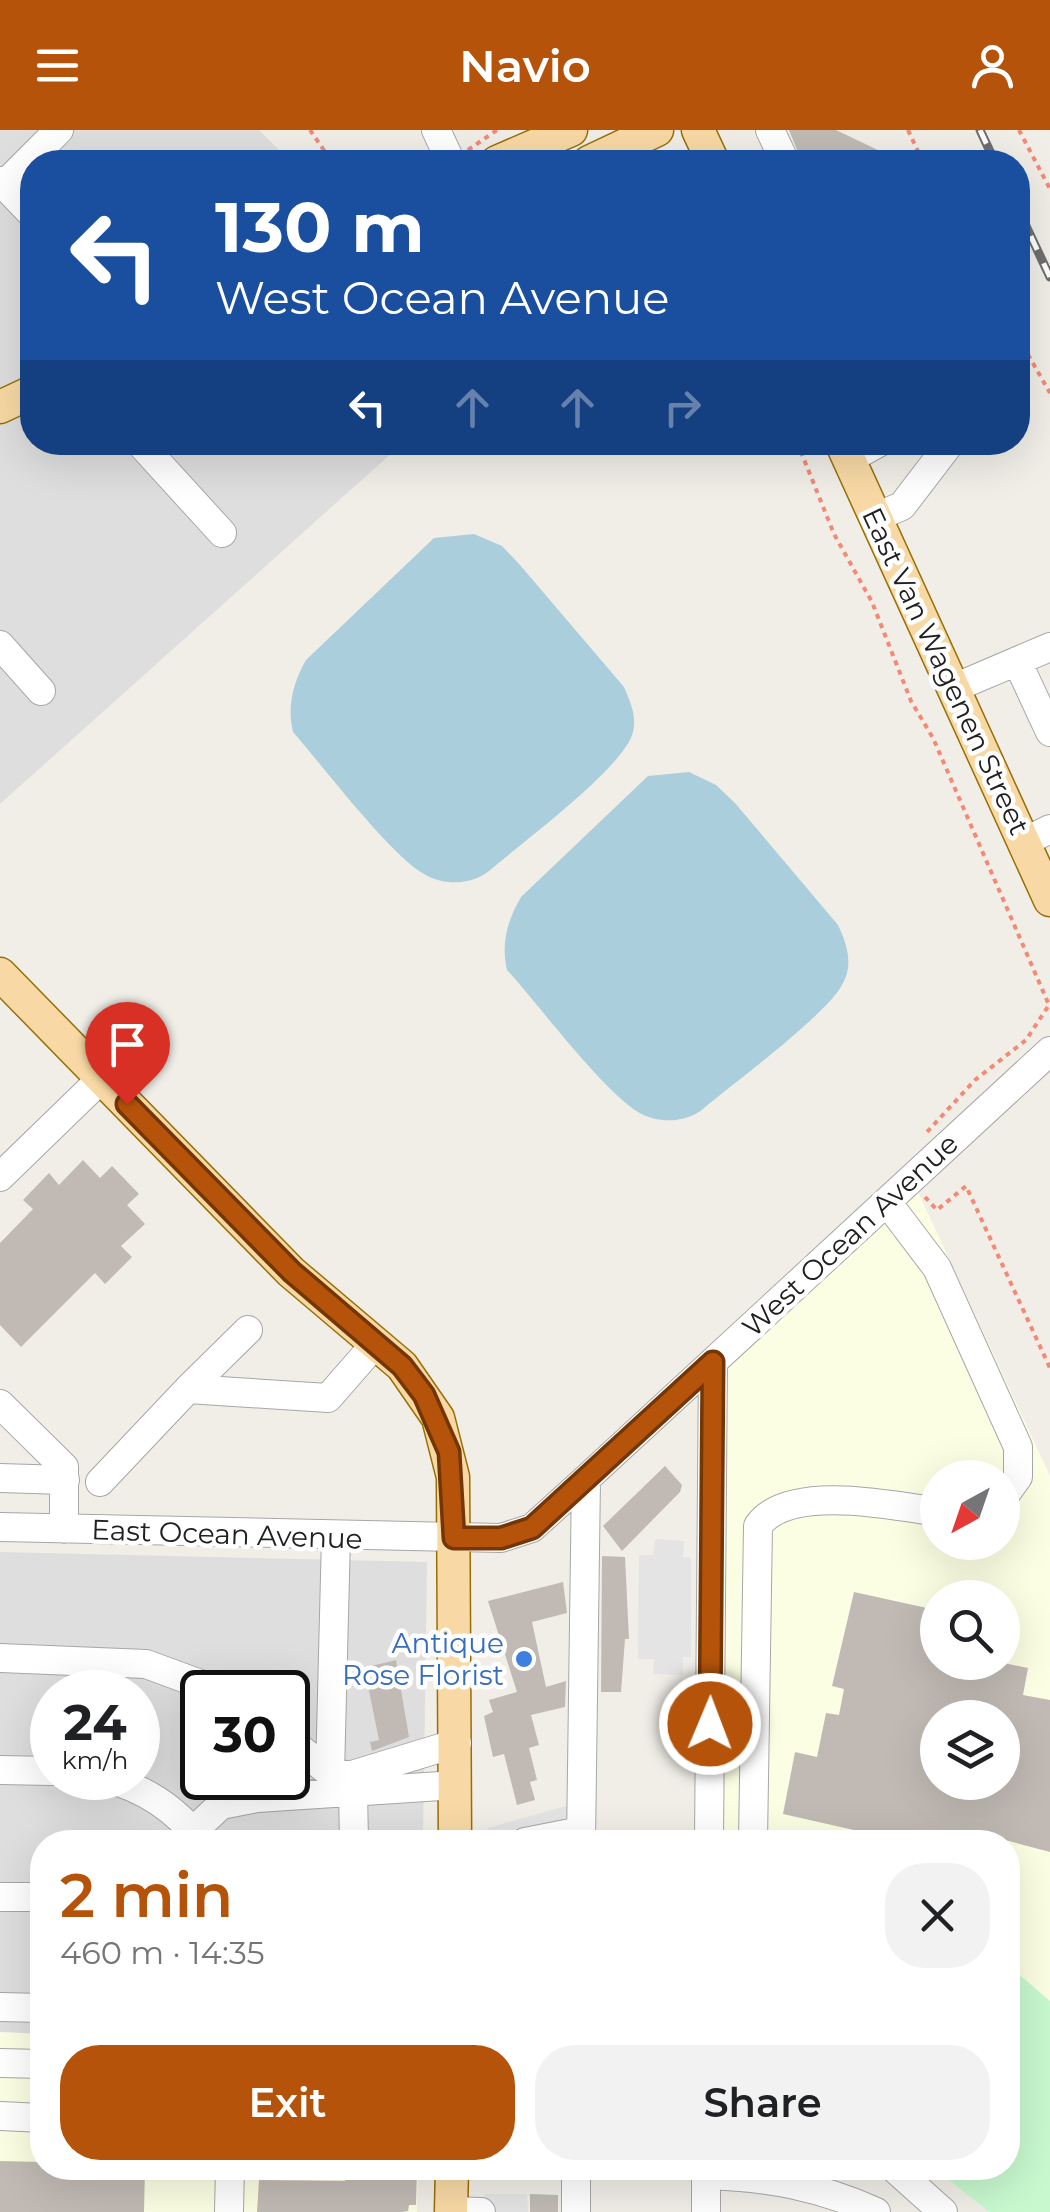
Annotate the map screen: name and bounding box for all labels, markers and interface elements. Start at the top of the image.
icon: menu [30,38,85,93]
text: Navio [459,38,591,93]
icon: person [965,38,1020,93]
text: 130 m [215,184,425,270]
icon: left [50,190,180,320]
text: West Ocean Avenue [215,270,670,325]
icon: left [340,380,395,435]
icon: ahead [445,380,500,435]
icon: ahead [550,380,605,435]
icon: right [655,380,710,435]
street label: East Van Wagenen Street [855,502,1037,840]
pin [85,1002,170,1105]
icon: arrive [100,1017,155,1072]
street label: West Ocean Avenue [735,1126,965,1344]
north arrow [920,1460,1020,1560]
map controls [920,1460,1020,1800]
street label: East Ocean Avenue [91,1512,363,1556]
button: search [920,1580,1020,1680]
place label: Antique Rose Florist [342,1626,504,1692]
marker: Antique Rose Florist [513,1648,535,1670]
speed limit sign: 30 [180,1670,310,1800]
position arrow [658,1672,762,1776]
text: 24 [63,1692,127,1753]
button: layers [920,1700,1020,1800]
text: km/h [62,1745,128,1775]
text: 2 min [60,1859,233,1932]
button: close [885,1863,990,1968]
text: 460 m · 14:35 [60,1933,265,1972]
button: Exit [60,2045,515,2160]
button: Share [535,2045,990,2160]

